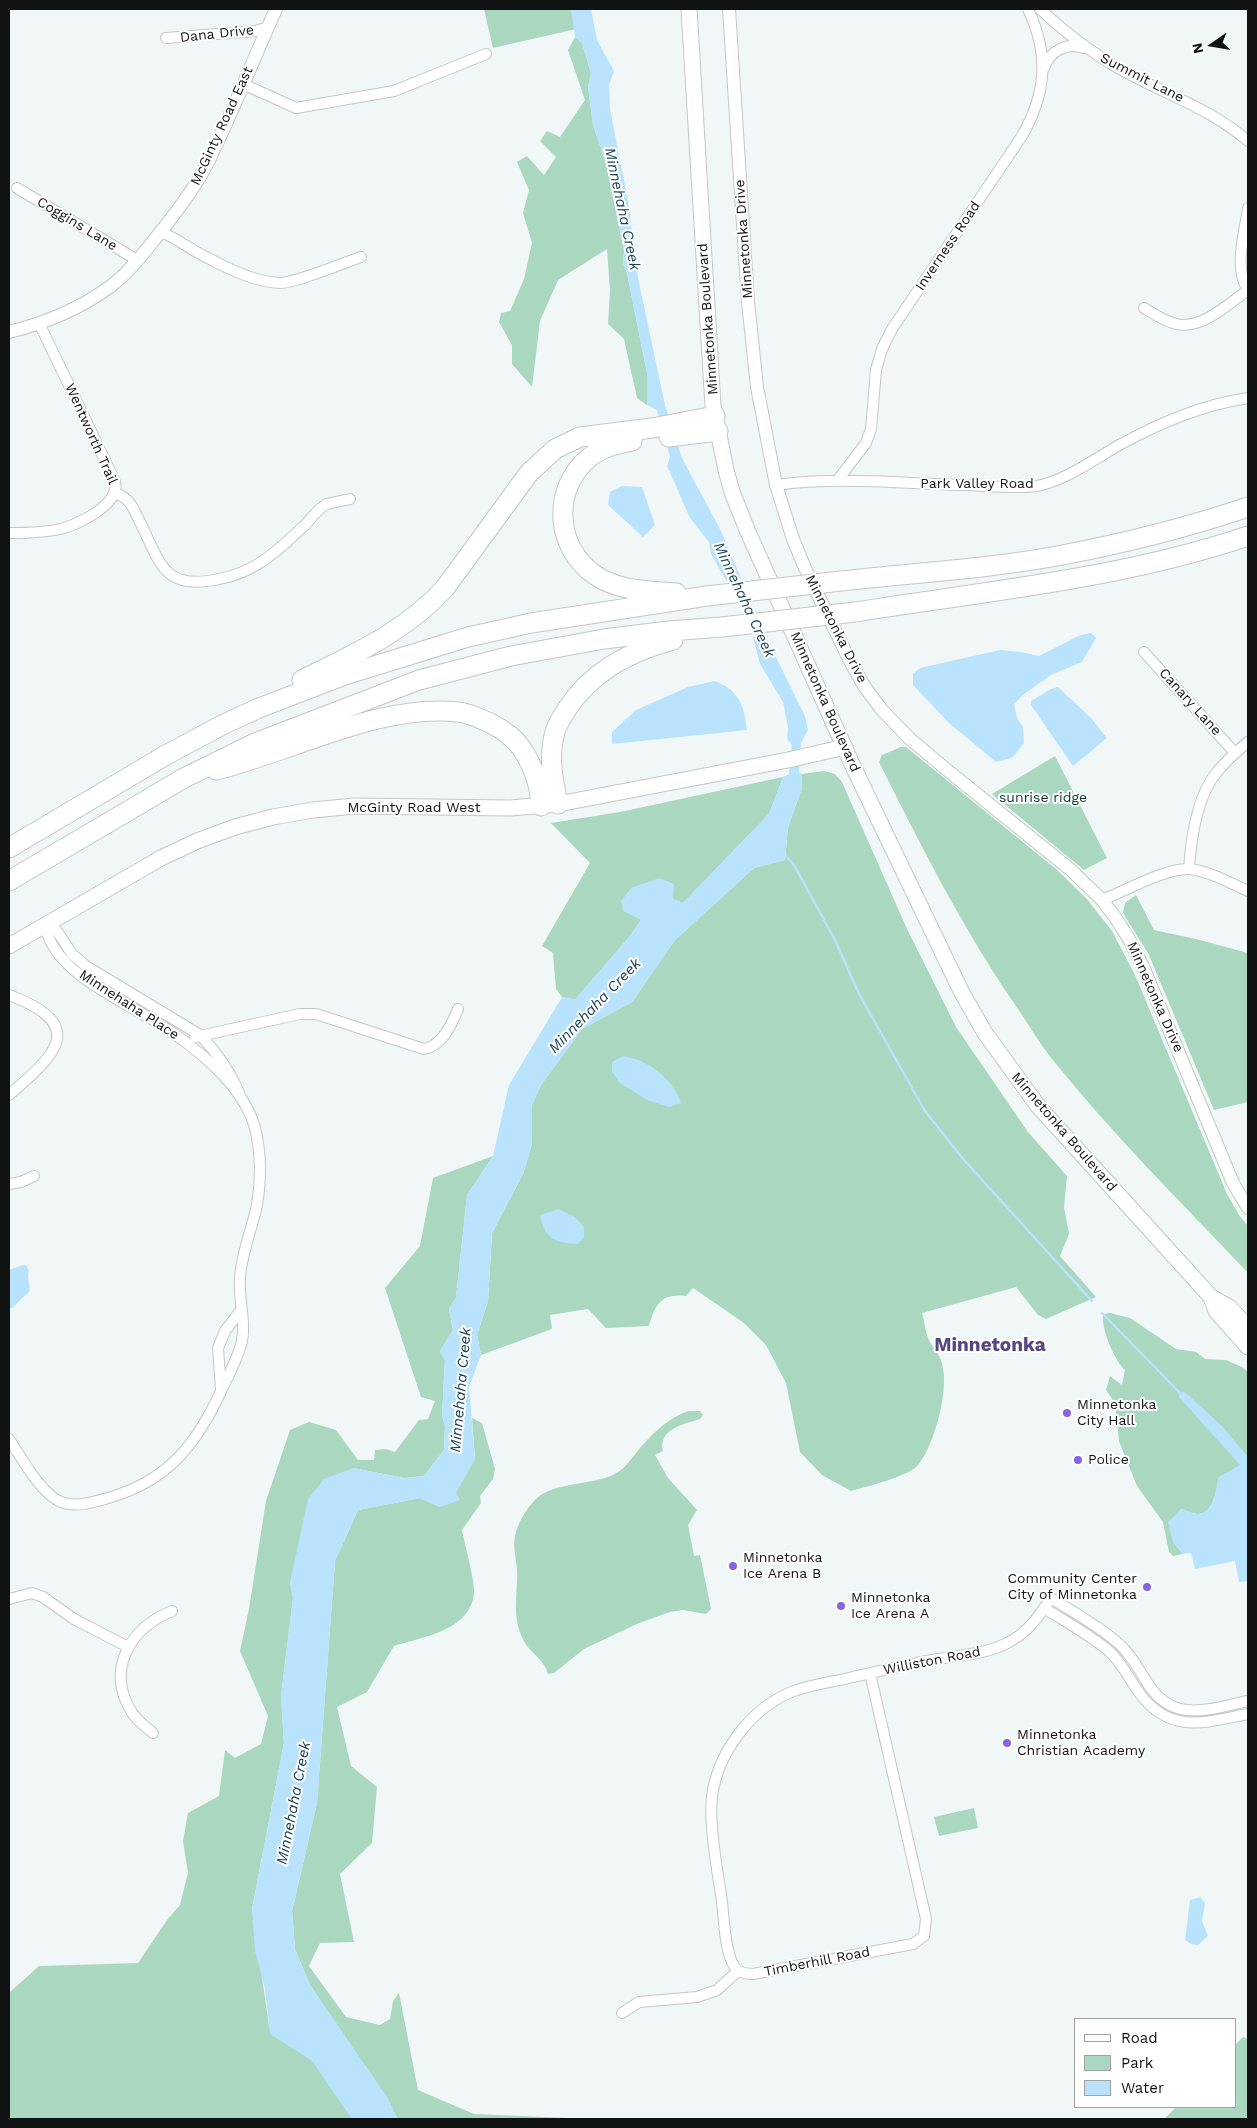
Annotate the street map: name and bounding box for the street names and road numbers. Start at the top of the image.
street label: Dana Drive [179,22,255,46]
street label: Summit Lane [1097,50,1187,106]
street label: McGinty Road East [187,64,257,188]
street label: Minnetonka Drive [731,179,757,299]
street label: Coggins Lane [34,193,120,255]
street label: Inverness Road [912,198,984,294]
street label: Minnetonka Boulevard [694,243,722,395]
street label: Wentworth Trail [61,381,121,487]
street label: Park Valley Road [920,476,1034,492]
street label: Minnetonka Drive [801,572,871,686]
street label: Minnetonka Boulevard [786,629,864,775]
street label: Canary Lane [1155,665,1225,739]
street label: McGinty Road West [347,800,481,816]
street label: Minnetonka Drive [1123,939,1187,1055]
street label: Minnehaha Place [76,966,182,1044]
street label: Minnetonka Boulevard [1008,1069,1120,1195]
street label: Williston Road [882,1643,982,1679]
street label: Timberhill Road [763,1943,871,1981]

